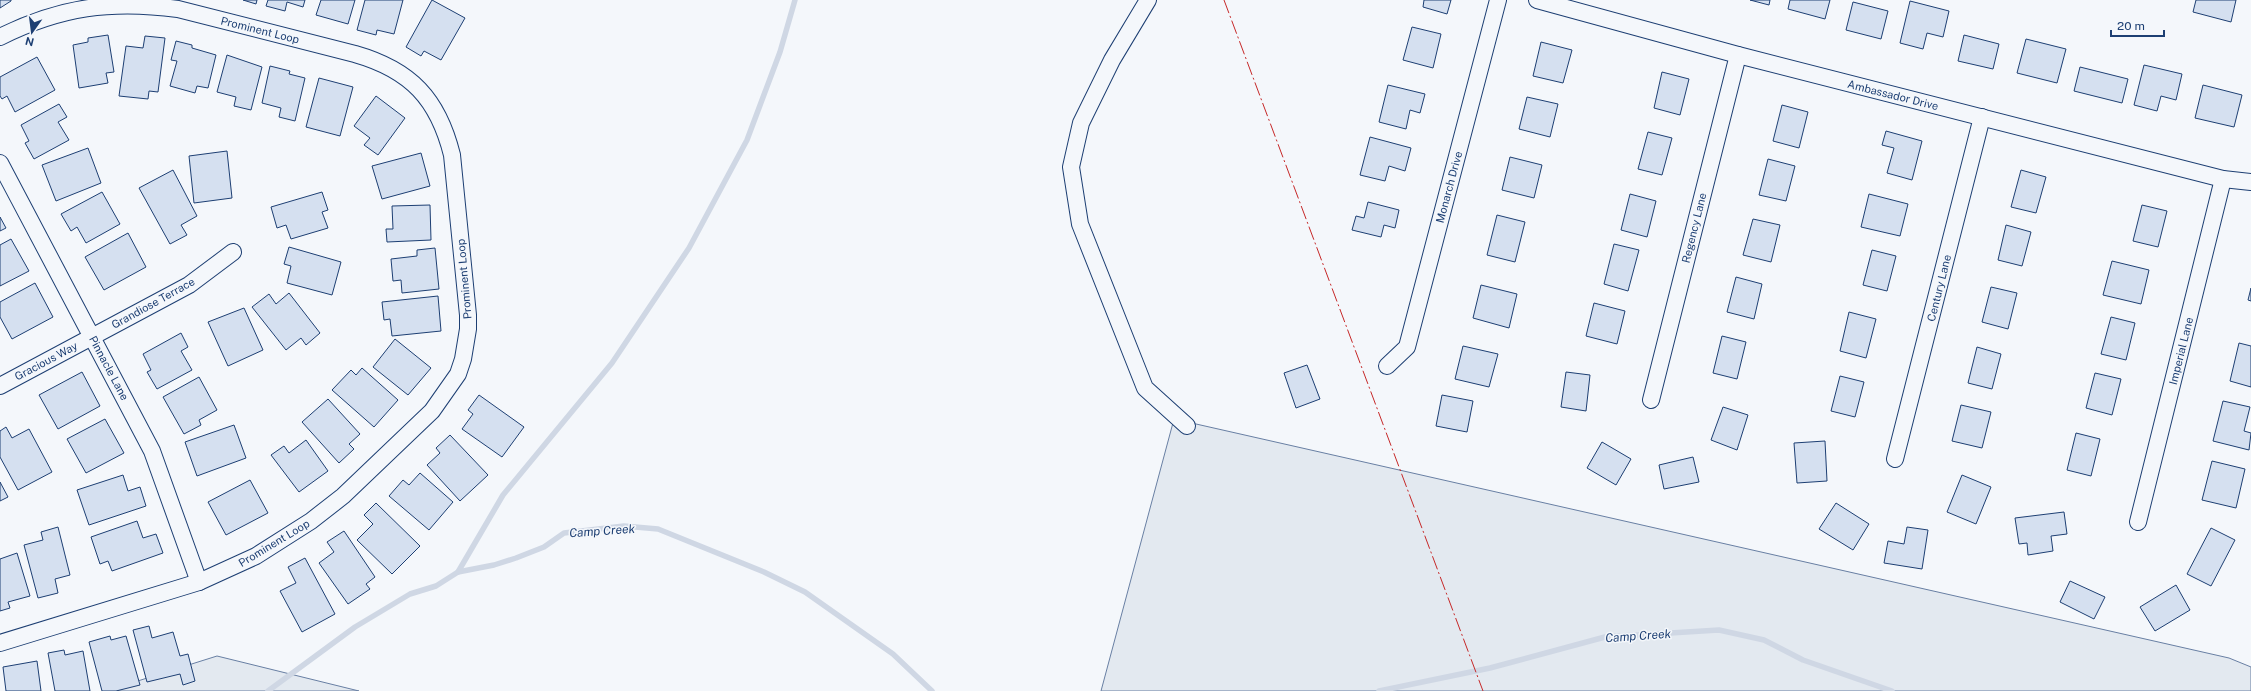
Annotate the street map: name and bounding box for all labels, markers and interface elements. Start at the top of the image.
north arrow [12,12,52,52]
scale bar [2111,12,2164,38]
street label: Prominent Loop [219,14,301,46]
text: 20 m [2117,19,2145,33]
text: N [24,35,35,49]
street label: Ambassador Drive [1846,78,1940,112]
street label: Monarch Drive [1434,150,1464,224]
street label: Regency Lane [1679,192,1709,264]
street label: Prominent Loop [454,238,473,320]
street label: Century Lane [1925,253,1953,323]
street label: Grandiose Terrace [109,275,197,331]
street label: Imperial Lane [2167,316,2195,386]
street label: Pinnacle Lane [87,334,131,402]
street label: Gracious Way [13,339,79,383]
street label: Prominent Loop [236,517,312,569]
water label: Camp Creek [569,522,636,540]
water label: Camp Creek [1605,627,1672,645]

